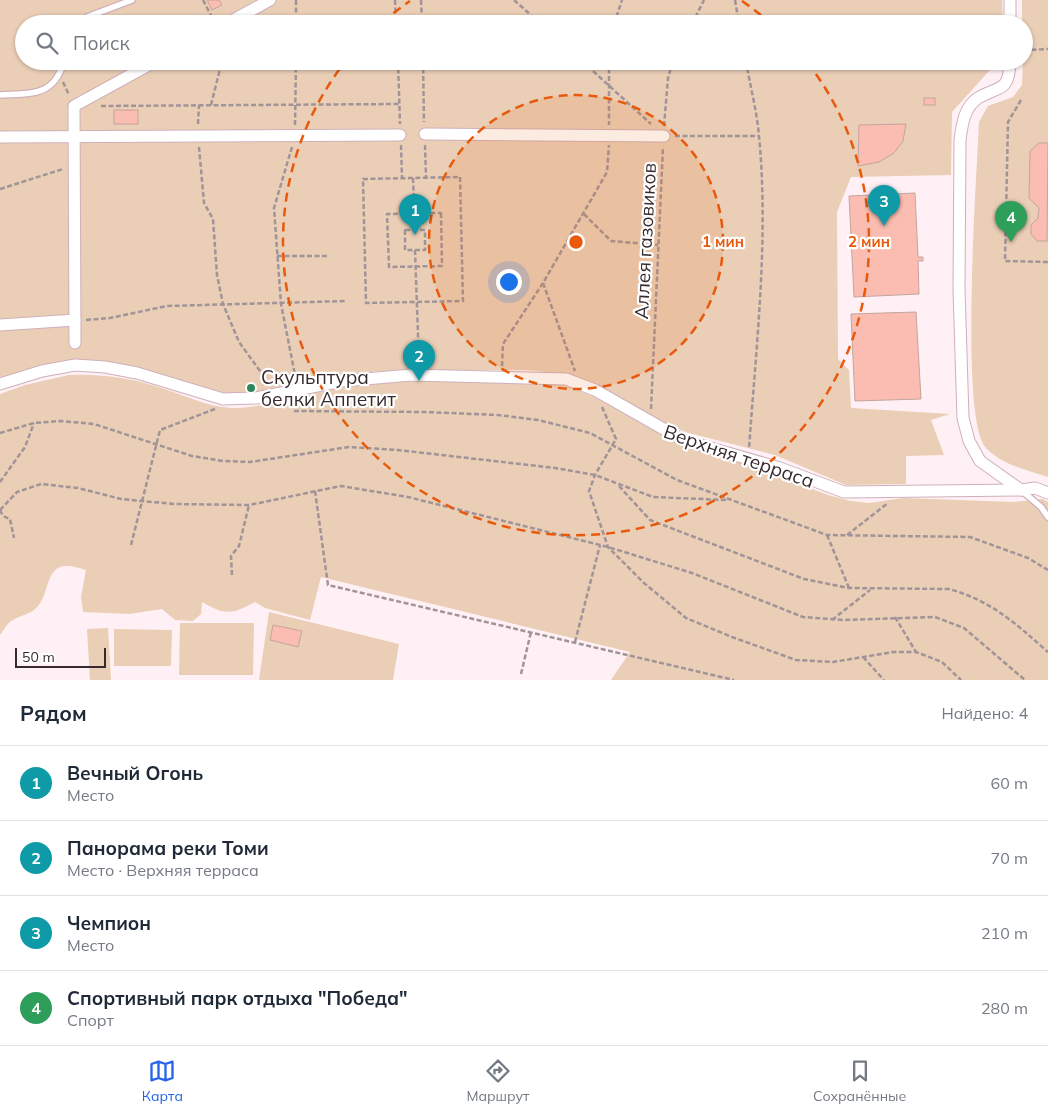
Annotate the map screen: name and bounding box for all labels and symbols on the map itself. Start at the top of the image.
street label: Аллея газовиков [629,162,661,320]
pin: 3 [868,185,900,226]
pin: 1 [399,194,431,235]
pin: 4 [995,201,1027,242]
text: 1 мин [702,232,744,251]
text: 2 мин [848,232,890,251]
centre of rings [567,233,585,251]
your location [496,269,522,295]
pin: 2 [403,340,435,381]
place label: Скульптура белки Аппетит [261,365,396,411]
marker: Скульптура белки Аппетит [245,382,257,394]
street label: Верхняя терраса [661,419,817,493]
scale bar [15,645,106,668]

